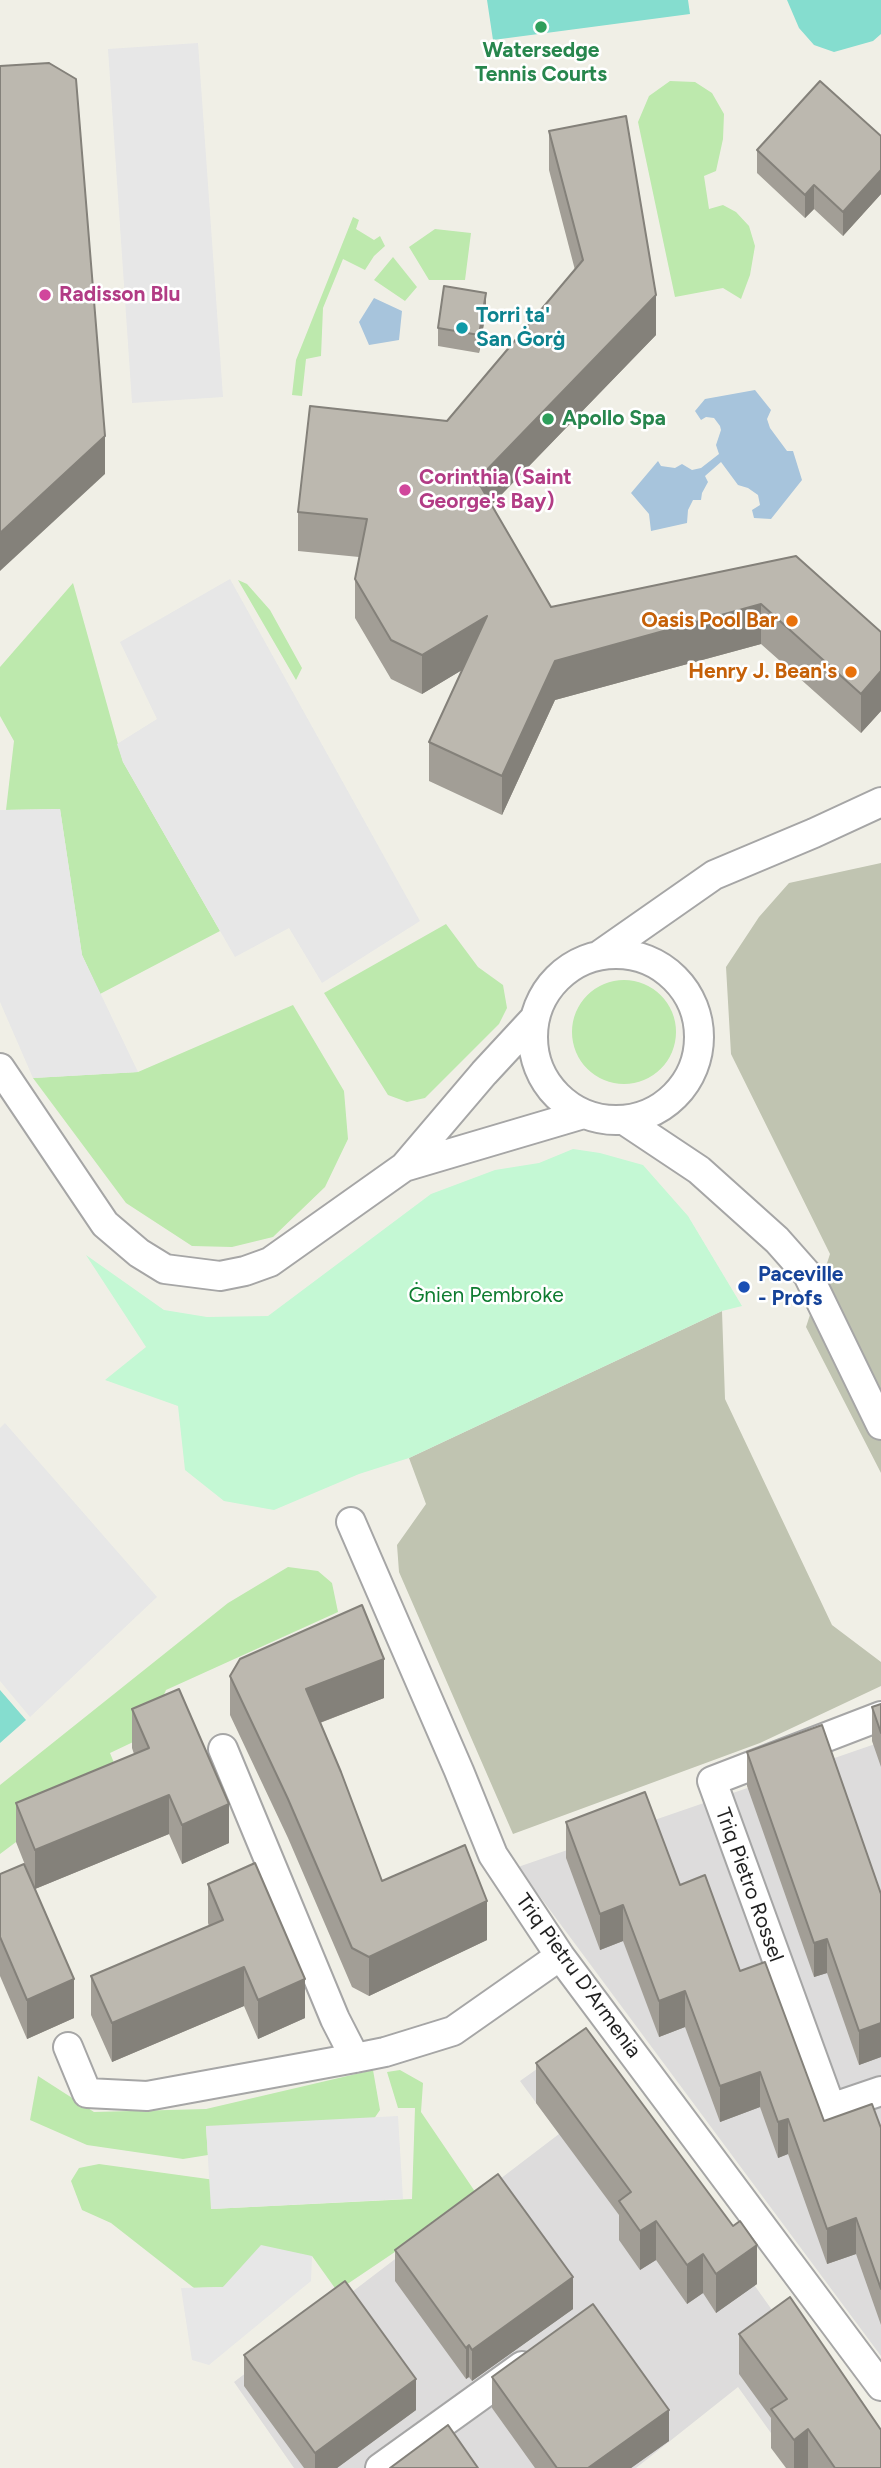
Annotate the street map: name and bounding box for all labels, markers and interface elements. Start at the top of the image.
marker: Watersedge Tennis Courts [533,19,549,35]
place label: Watersedge Tennis Courts [475,38,607,88]
place label: Radisson Blu [59,282,180,308]
marker: Radisson Blu [37,287,53,303]
place label: Torri ta' San Ġorġ [476,303,565,353]
marker: Torri ta' San Ġorġ [454,320,470,336]
place label: Apollo Spa [562,406,666,432]
marker: Apollo Spa [540,411,556,427]
place label: Corinthia (Saint George's Bay) [419,465,572,515]
marker: Corinthia (Saint George's Bay) [397,482,413,498]
place label: Oasis Pool Bar [641,608,778,634]
marker: Oasis Pool Bar [784,613,800,629]
place label: Henry J. Bean's [688,659,837,685]
marker: Henry J. Bean's [843,664,859,680]
place label: Paceville - Profs [758,1262,843,1312]
marker: Paceville - Profs [736,1279,752,1295]
park label: Ġnien Pembroke [408,1283,564,1309]
street label: Triq Pietro Rossel [709,1805,789,1965]
street label: Triq Pietru D'Armenia [510,1889,646,2063]

